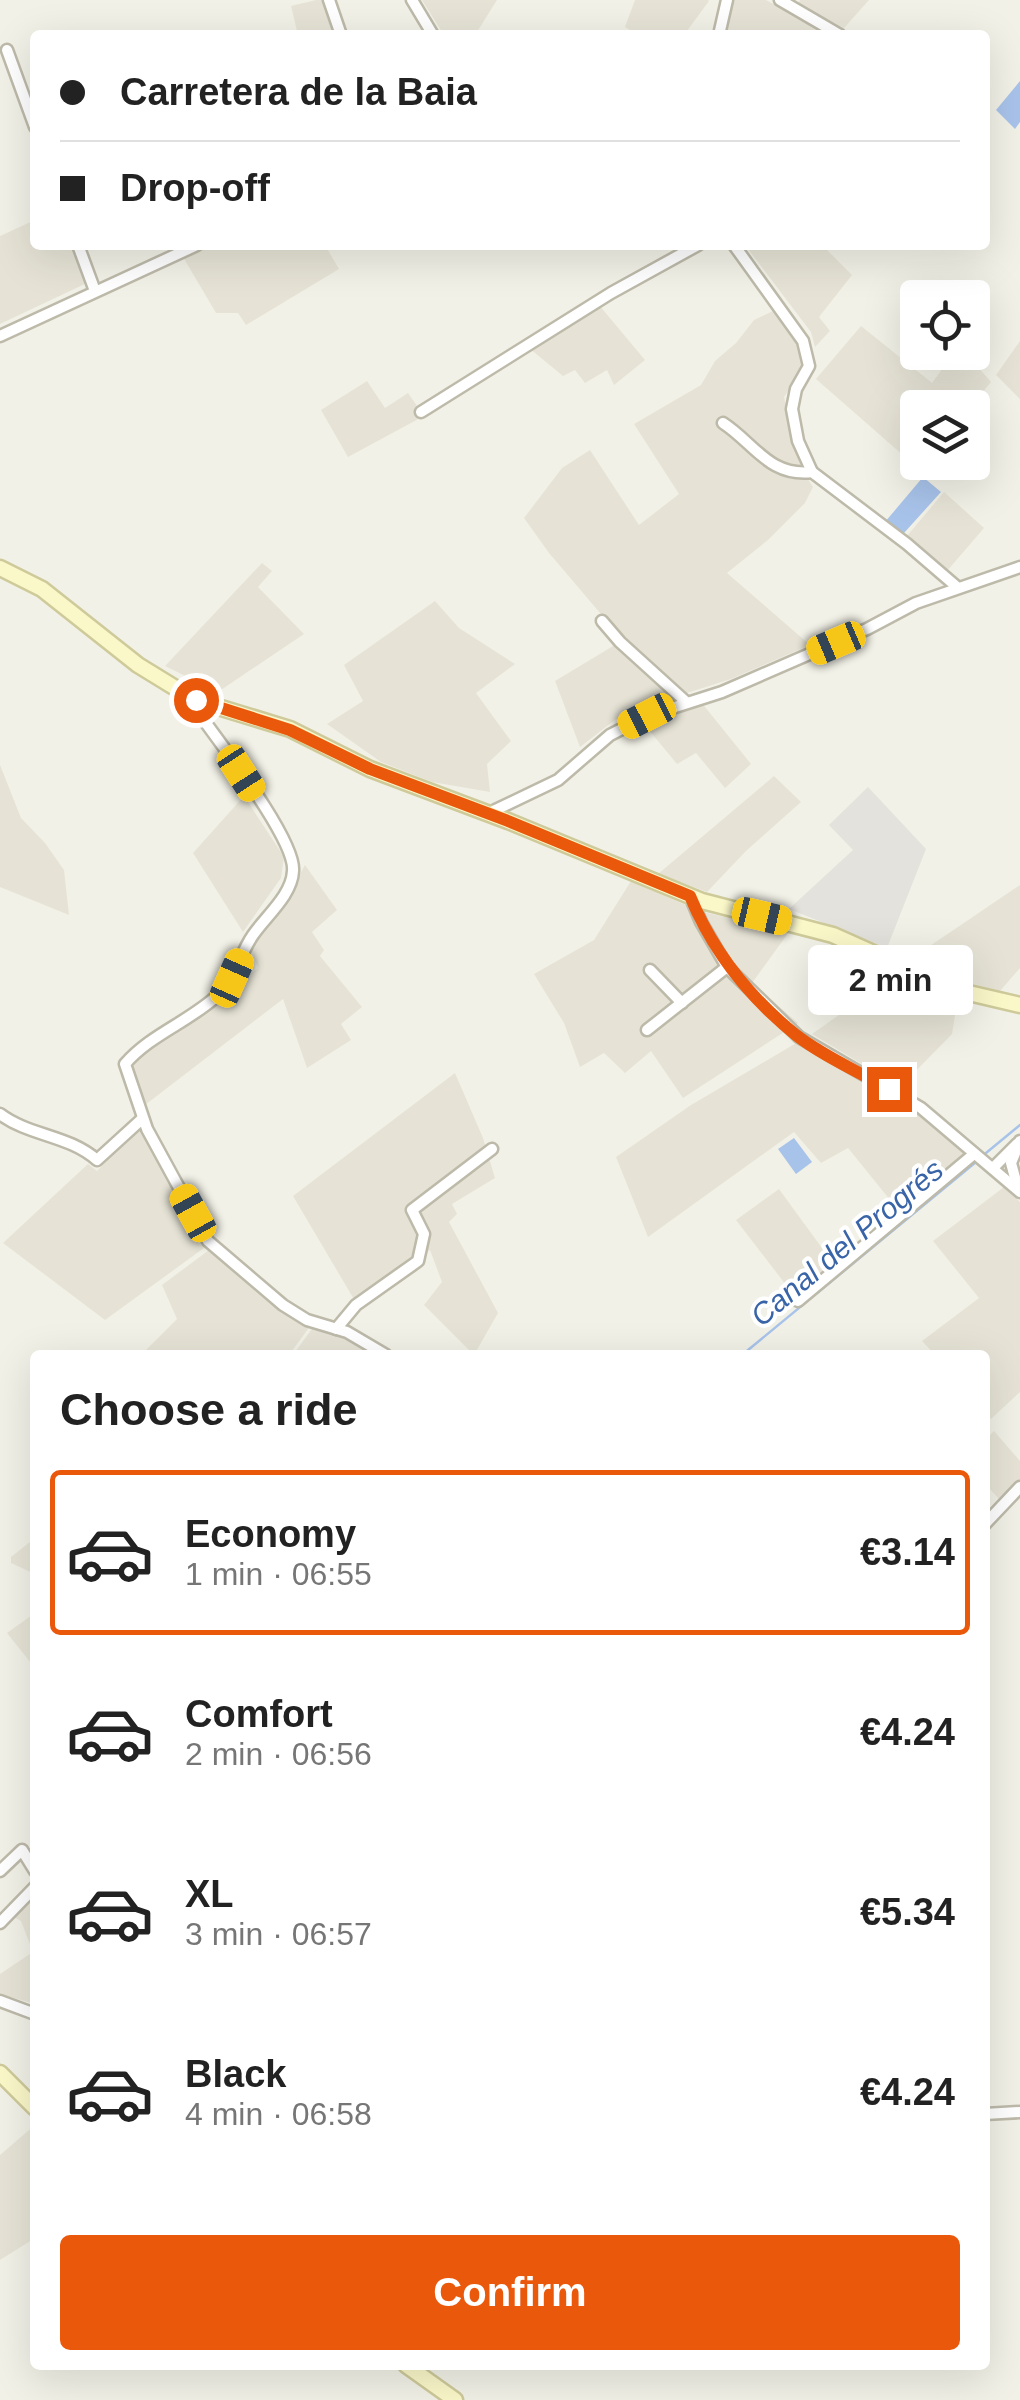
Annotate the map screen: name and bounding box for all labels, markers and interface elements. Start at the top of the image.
text: Carretera de la Baia [120,71,477,113]
text: Drop-off [120,167,270,209]
map controls [900,280,990,480]
button: locate [900,280,990,370]
button: layers [900,390,990,480]
car [803,617,869,669]
route start [174,678,219,723]
car [613,689,681,743]
car [212,740,270,806]
car [729,895,795,937]
car [206,944,258,1012]
callout: 2 min [806,944,972,1014]
text: 2 min [849,962,932,998]
route end [867,1067,912,1112]
water label: Canal del Progrés [744,1153,949,1332]
car [165,1179,221,1247]
text: Choose a ride [60,1384,358,1435]
icon: car [65,1508,155,1598]
text: Economy [185,1513,356,1555]
text: €3.14 [860,1531,955,1573]
text: 1 min · 06:55 [185,1556,372,1592]
icon: car [65,1688,155,1778]
text: Comfort [185,1693,333,1735]
text: €4.24 [860,1711,955,1753]
text: 2 min · 06:56 [185,1736,372,1772]
icon: car [65,1868,155,1958]
text: XL [185,1873,234,1915]
text: €5.34 [860,1891,955,1933]
text: 3 min · 06:57 [185,1916,372,1952]
icon: car [65,2048,155,2138]
text: Black [185,2053,286,2095]
text: €4.24 [860,2071,955,2113]
text: 4 min · 06:58 [185,2096,372,2132]
button: Confirm [60,2235,960,2350]

